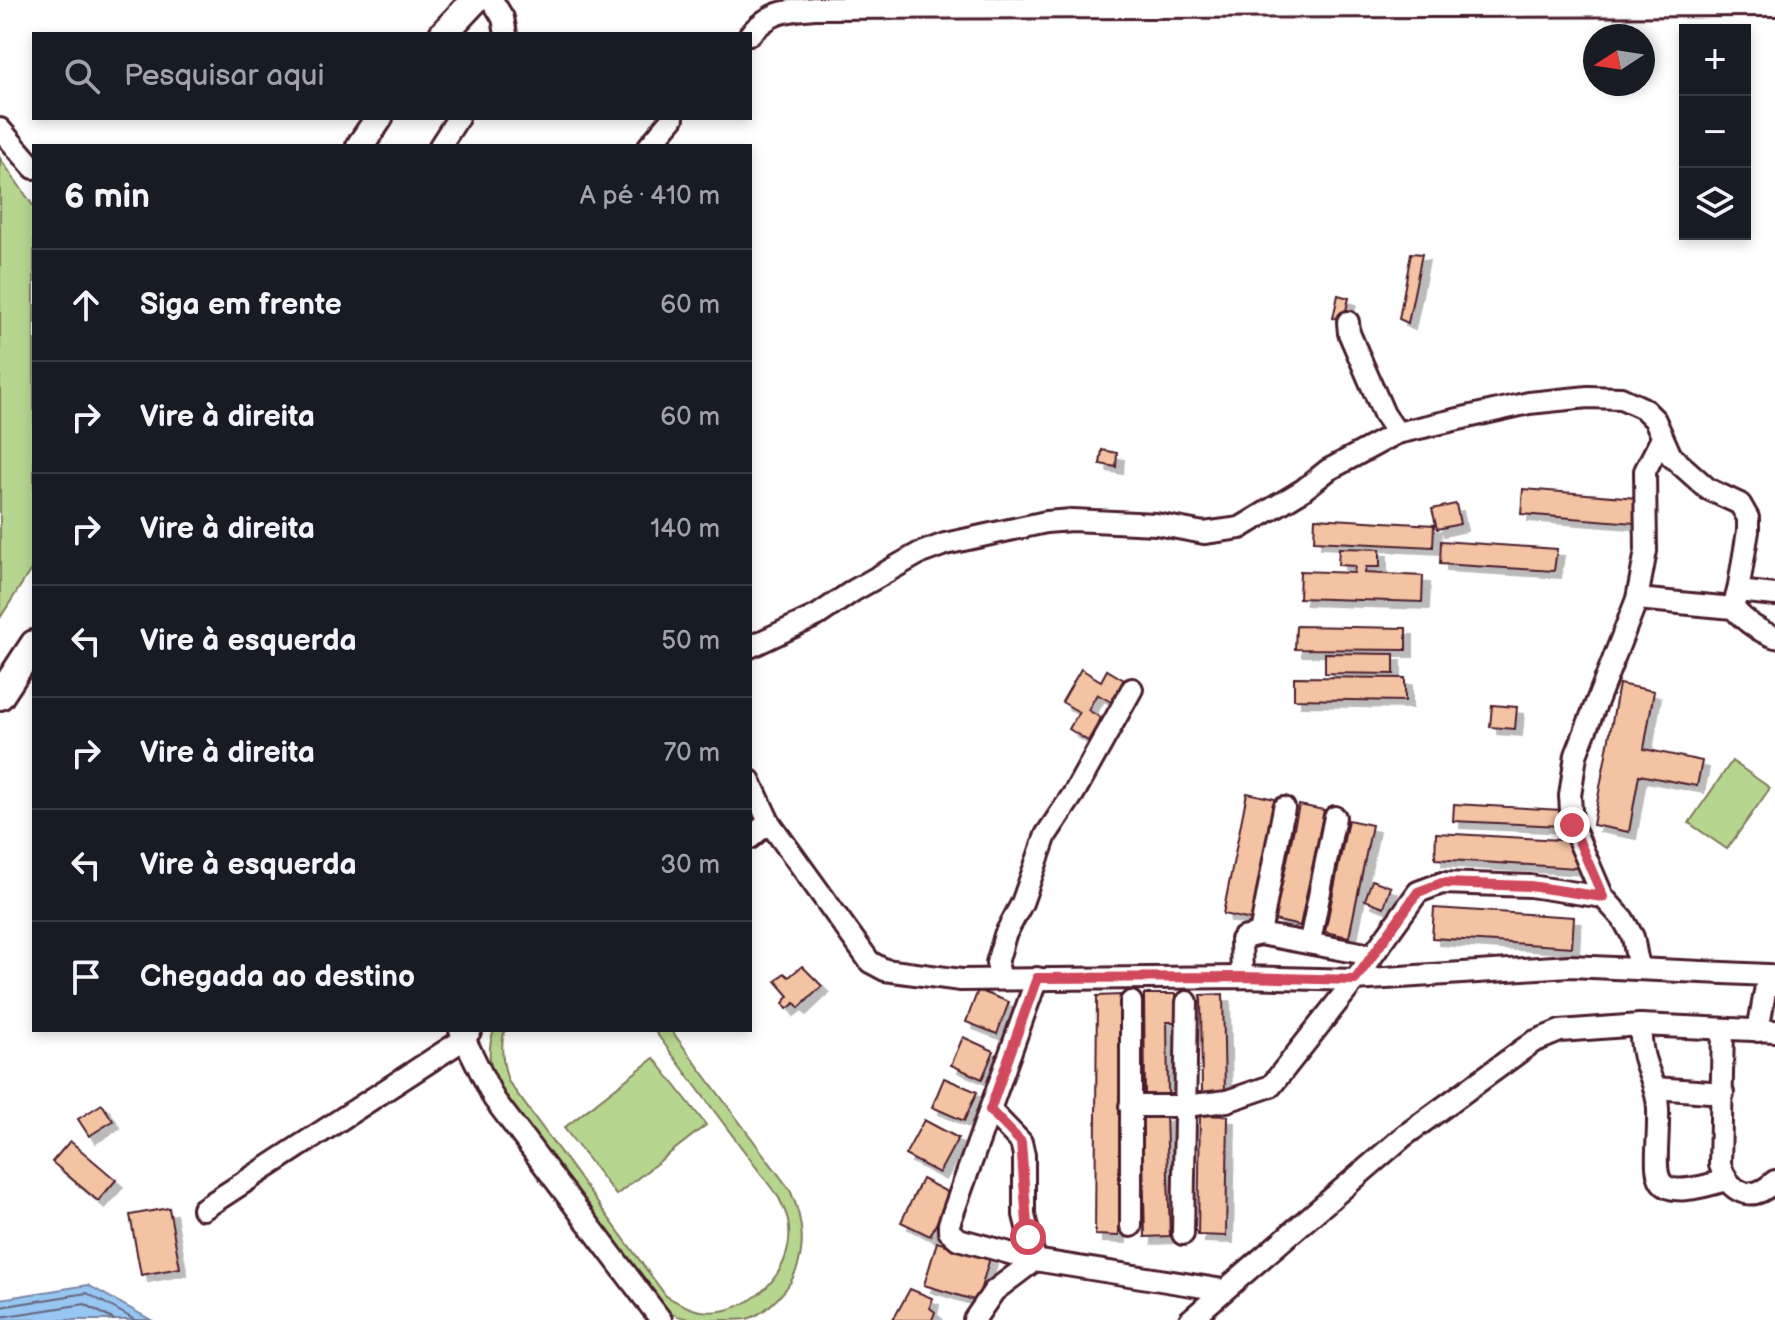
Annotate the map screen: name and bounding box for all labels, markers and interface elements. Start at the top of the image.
north arrow [1583,24,1655,96]
map controls [1679,24,1751,240]
button: + [1679,24,1751,96]
search box [32,32,752,120]
icon: search [60,54,104,98]
text: Pesquisar aqui [124,58,325,94]
button: − [1679,96,1751,168]
button: layers [1679,168,1751,240]
text: 6 min [64,176,150,217]
text: A pé · 410 m [580,181,720,212]
icon: ahead [64,283,108,327]
text: Siga em frente [140,287,342,323]
text: 60 m [660,290,720,321]
icon: right [64,395,108,439]
text: Vire à direita [140,399,315,435]
text: 60 m [660,402,720,433]
icon: right [64,507,108,551]
text: Vire à direita [140,511,315,547]
text: 140 m [650,514,720,545]
icon: left [64,619,108,663]
text: Vire à esquerda [140,623,357,659]
text: 50 m [661,626,720,657]
icon: right [64,731,108,775]
text: Vire à direita [140,735,315,771]
text: 70 m [663,738,720,769]
route end [1554,807,1590,843]
icon: left [64,843,108,887]
text: Vire à esquerda [140,847,357,883]
text: 30 m [660,850,720,881]
icon: arrive [64,955,108,999]
text: Chegada ao destino [140,959,415,995]
route start [1010,1219,1046,1255]

